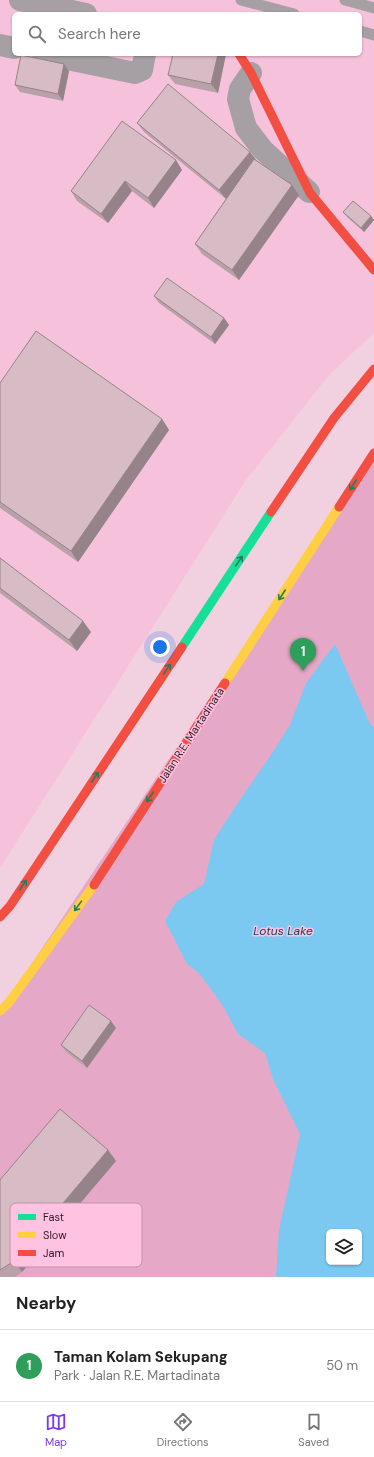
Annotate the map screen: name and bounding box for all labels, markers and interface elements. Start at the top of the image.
search box [12,12,362,56]
icon: search [26,23,48,45]
text: Search here [58,24,141,44]
one-way arrow [349,480,357,491]
one-way arrow [235,556,243,567]
one-way arrow [278,589,286,600]
your location [150,637,170,657]
pin: 1 [290,638,316,671]
one-way arrow [163,664,171,675]
street label: Jalan R.E. Martadinata [155,685,227,785]
one-way arrow [91,772,99,783]
one-way arrow [146,792,154,803]
one-way arrow [19,880,27,891]
one-way arrow [74,900,83,911]
water label: Lotus Lake [253,923,313,939]
legend [10,1203,142,1267]
text: Fast [43,1210,64,1224]
text: Slow [43,1228,67,1242]
map controls [326,1229,362,1265]
button: layers [326,1229,362,1265]
text: Jam [43,1246,64,1260]
text: Nearby [16,1292,76,1314]
text: Taman Kolam Sekupang [54,1347,228,1367]
text: 1 [27,1357,31,1374]
text: 50 m [326,1357,358,1374]
text: Park · Jalan R.E. Martadinata [54,1367,220,1384]
tab: Map [45,1411,67,1449]
tab: Directions [157,1411,209,1449]
tab: Saved [298,1411,329,1449]

